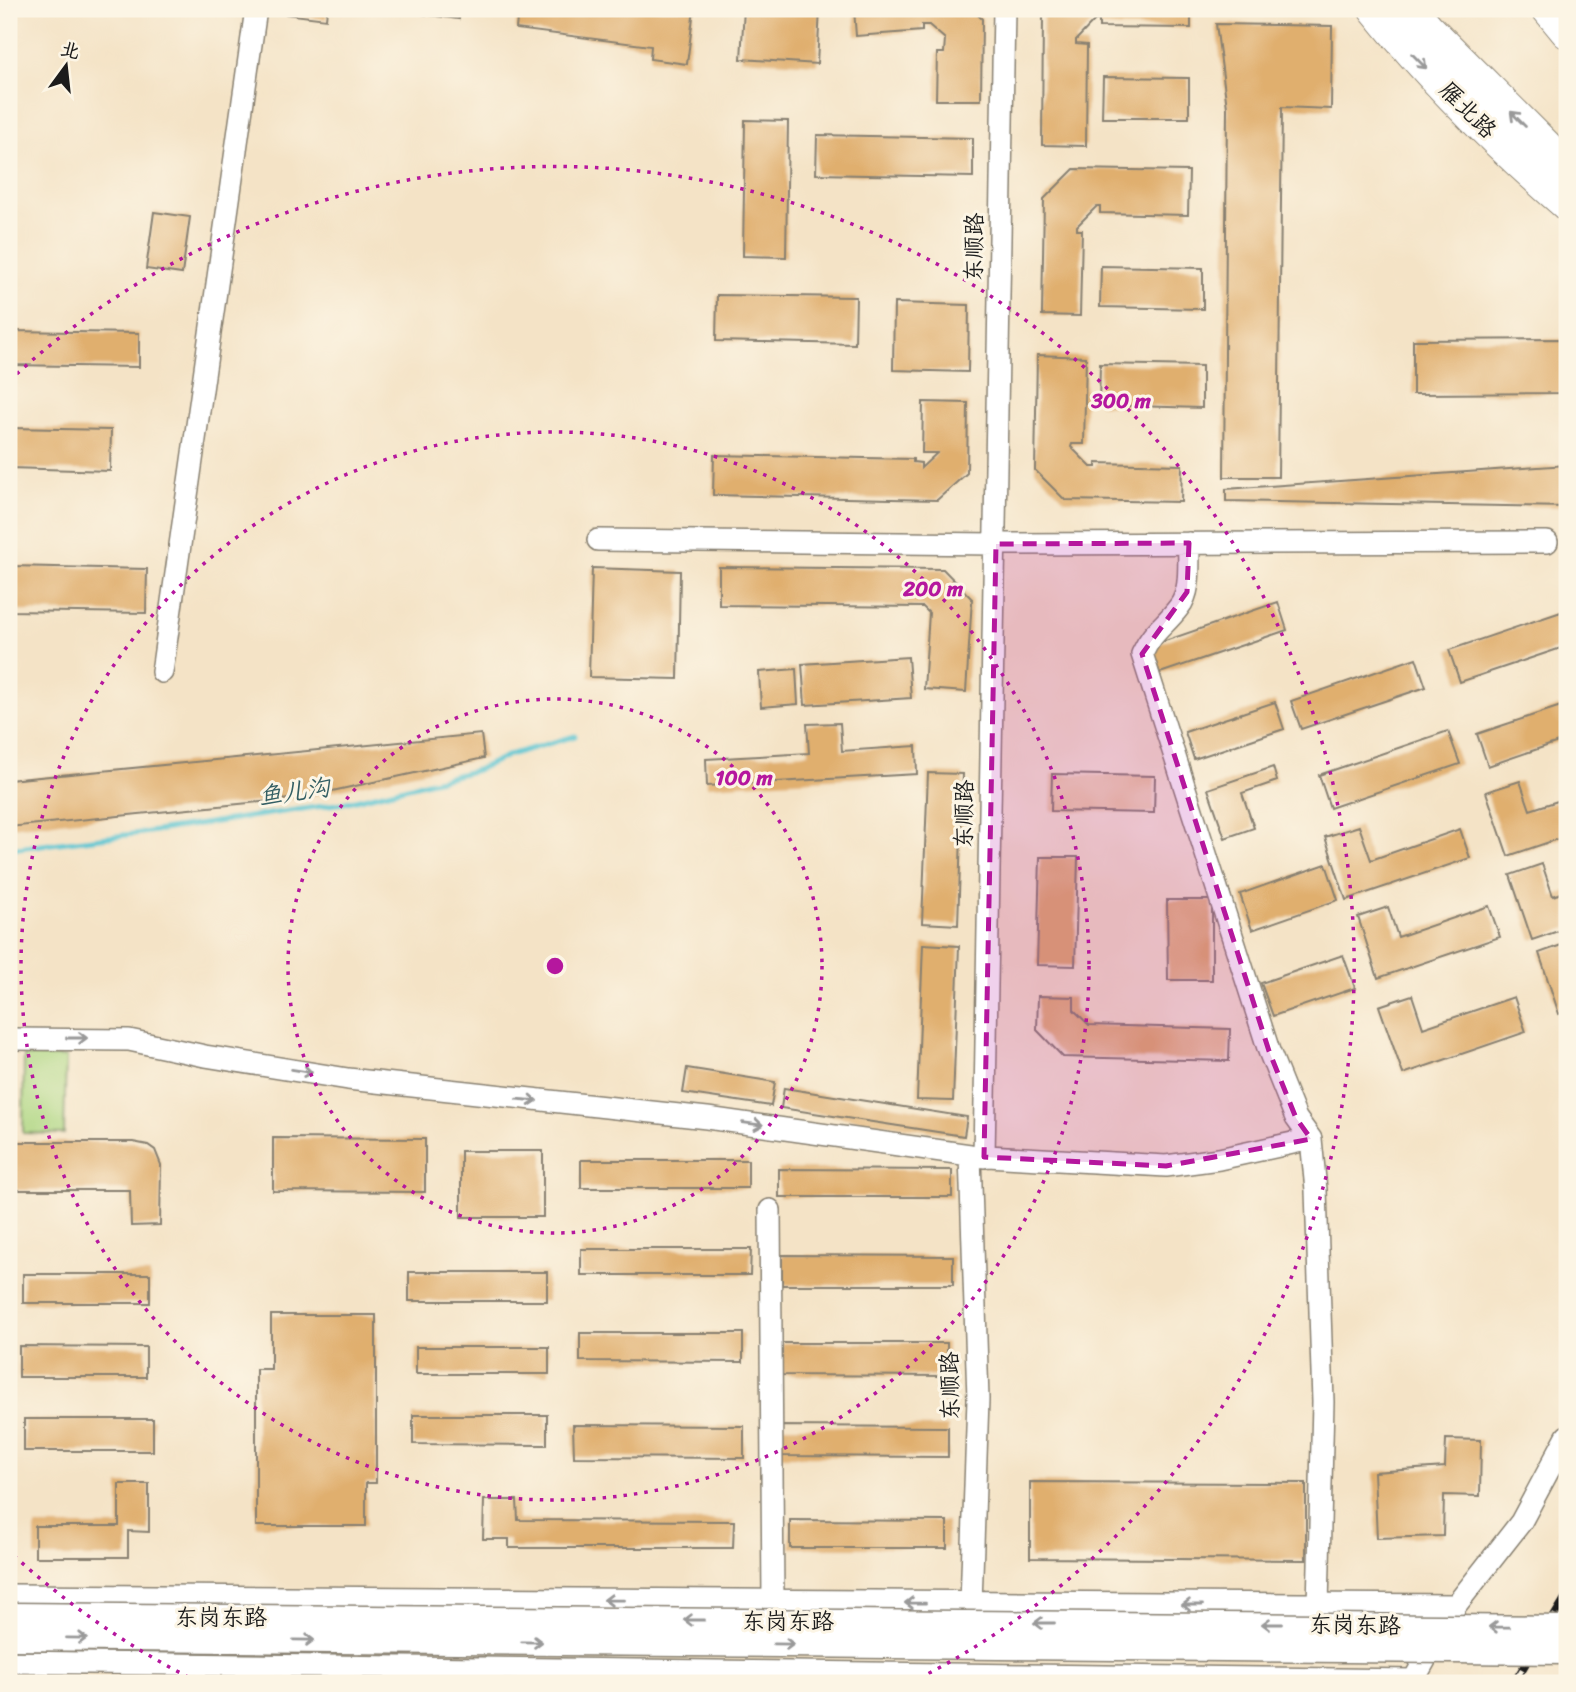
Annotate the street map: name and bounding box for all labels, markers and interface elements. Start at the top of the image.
north arrow [32,32,102,102]
text: 北 [57,32,84,68]
one-way arrow [1411,52,1428,69]
street label: 雁北路 [1429,71,1507,149]
one-way arrow [1510,111,1527,128]
street label: 东顺路 [953,212,995,282]
text: 300 m [1090,382,1152,420]
text: 200 m [902,570,964,608]
text: 100 m [715,759,773,797]
water label: 鱼儿沟 [255,766,335,818]
street label: 东顺路 [943,779,985,849]
centre of rings [543,954,567,978]
one-way arrow [65,1031,88,1045]
one-way arrow [290,1065,312,1078]
one-way arrow [515,1093,538,1106]
one-way arrow [741,1118,764,1131]
street label: 东顺路 [929,1351,971,1421]
one-way arrow [603,1593,626,1607]
one-way arrow [904,1596,927,1609]
street label: 东岗东路 [175,1597,267,1638]
one-way arrow [1180,1598,1203,1612]
street label: 东岗东路 [742,1601,834,1642]
street label: 东岗东路 [1309,1604,1401,1646]
one-way arrow [683,1613,706,1627]
one-way arrow [1033,1616,1056,1630]
one-way arrow [1260,1617,1283,1631]
one-way arrow [1488,1621,1511,1634]
one-way arrow [65,1631,88,1645]
one-way arrow [293,1633,316,1647]
one-way arrow [520,1635,543,1649]
one-way arrow [772,1637,795,1651]

